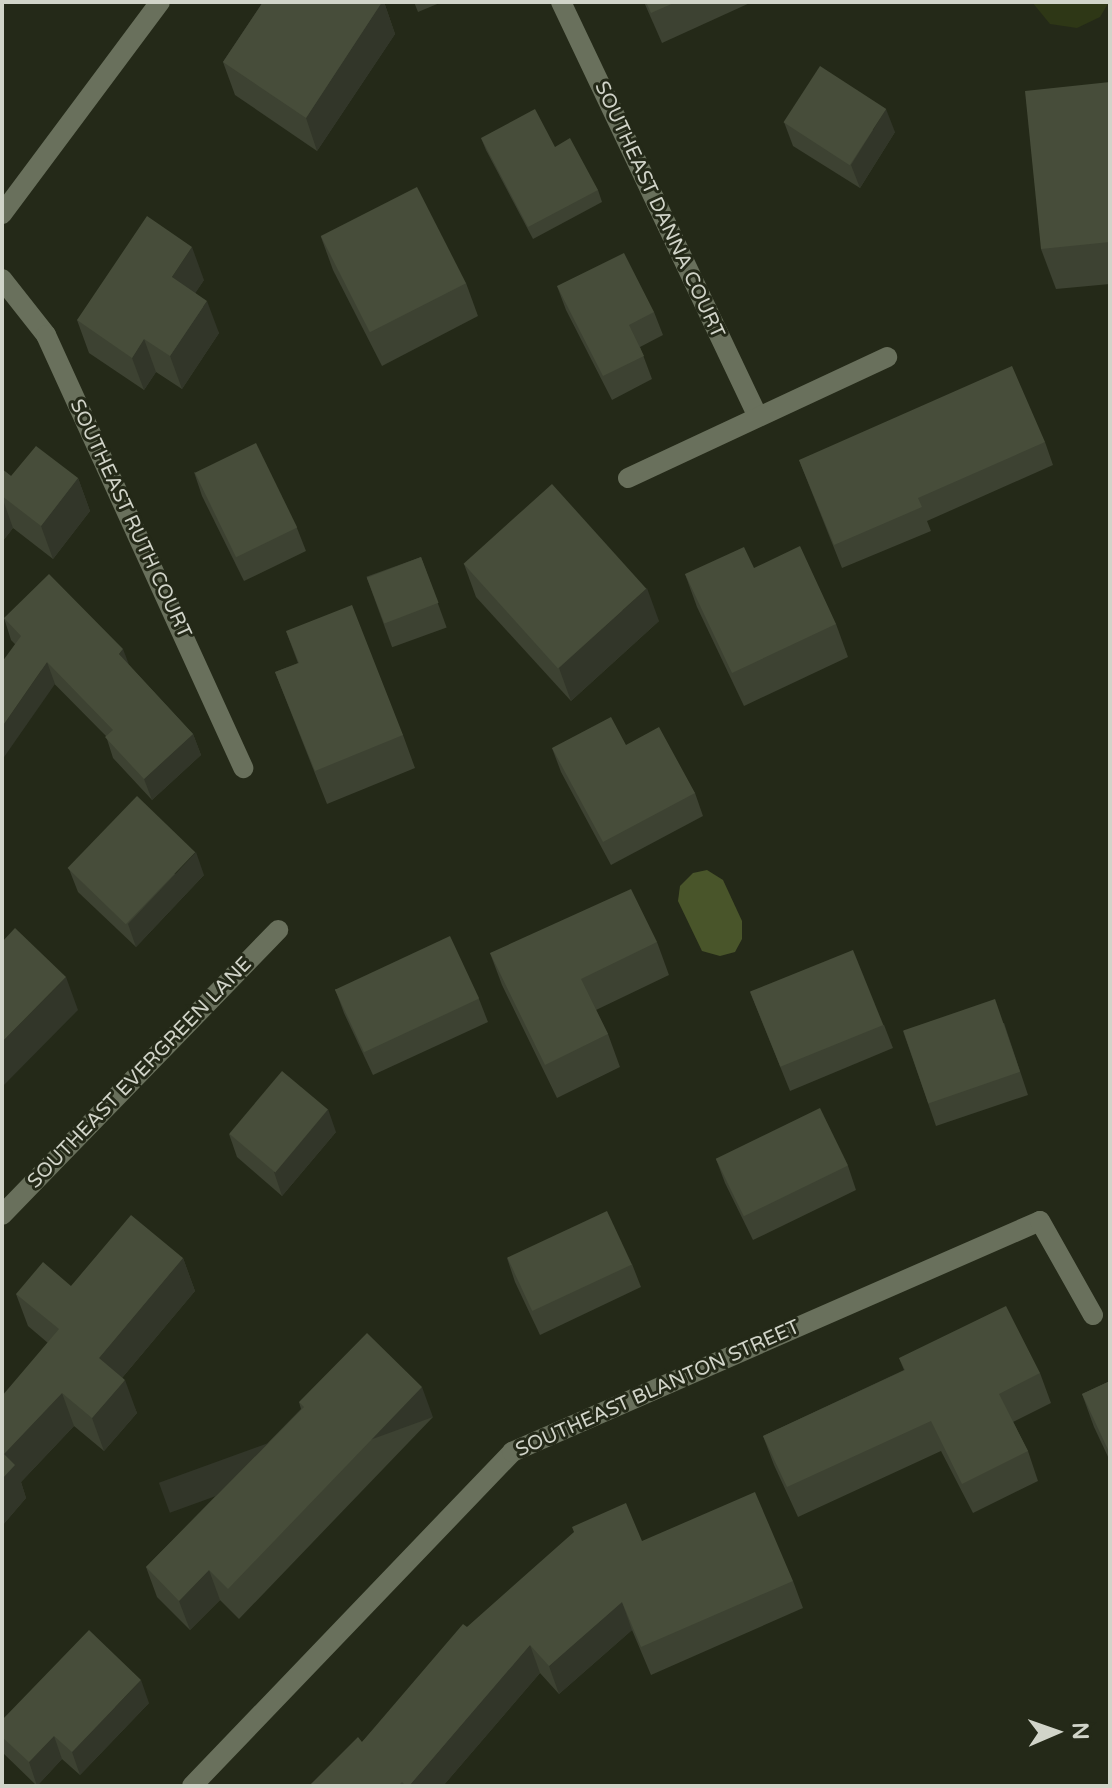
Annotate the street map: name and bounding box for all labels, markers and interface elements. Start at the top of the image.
street label: SOUTHEAST DANNA COURT [589,78,729,342]
street label: SOUTHEAST RUTH COURT [64,396,196,642]
street label: SOUTHEAST EVERGREEN LANE [23,952,257,1194]
street label: SOUTHEAST BLANTON STREET [512,1315,804,1463]
north arrow [1016,1692,1096,1772]
text: N [1067,1722,1093,1740]

